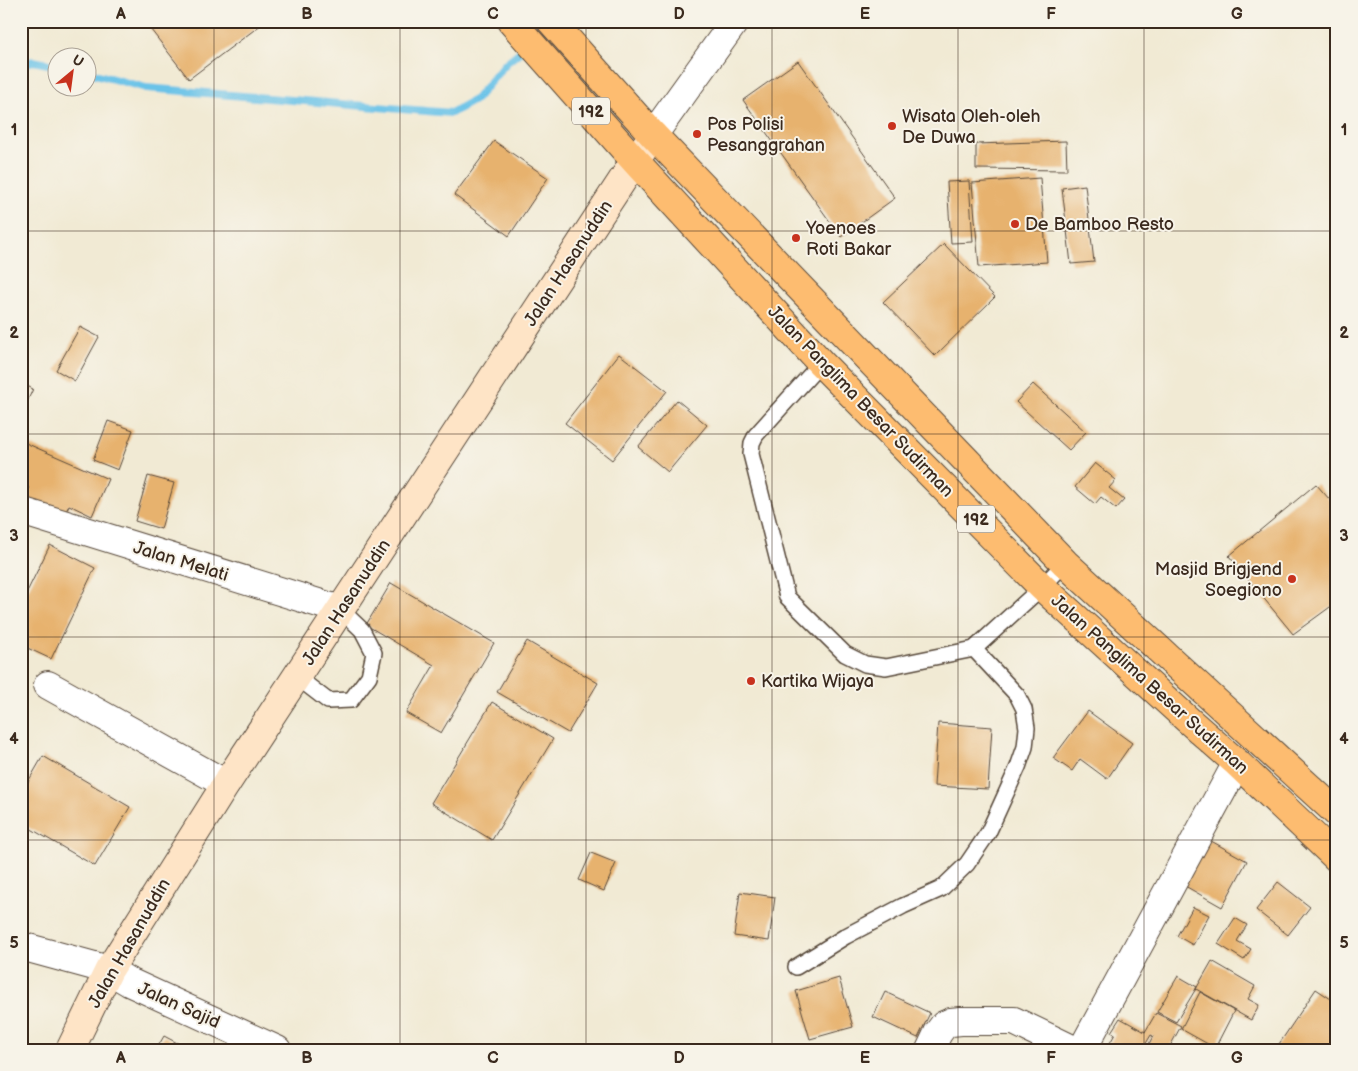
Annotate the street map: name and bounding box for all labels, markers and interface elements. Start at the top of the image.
text: A [115,5,126,24]
text: B [301,5,313,24]
text: C [487,5,499,24]
text: D [673,5,685,24]
text: E [860,5,870,24]
text: F [1046,5,1056,24]
text: G [1231,5,1243,24]
north arrow [48,48,98,98]
text: U [70,51,87,71]
road number: 192 [572,98,610,124]
place label: Wisata Oleh-oleh De Duwa [902,106,1041,148]
place label: Pos Polisi Pesanggrahan [707,114,825,156]
marker: Wisata Oleh-oleh De Duwa [886,120,898,132]
text: 1 [11,121,17,140]
text: 1 [1341,121,1347,140]
marker: Pos Polisi Pesanggrahan [691,128,703,140]
street label: Jalan Hasanuddin [520,196,617,330]
place label: De Bamboo Resto [1025,214,1174,235]
place label: Yoenoes Roti Bakar [805,218,892,260]
marker: De Bamboo Resto [1009,218,1021,230]
marker: Yoenoes Roti Bakar [790,232,802,244]
street label: Jalan Panglima Besar Sudirman [763,301,958,501]
text: 2 [9,324,19,343]
text: 2 [1339,324,1349,343]
road number: 192 [957,506,995,532]
text: 3 [9,527,19,546]
text: 3 [1339,527,1349,546]
street label: Jalan Hasanuddin [298,535,395,669]
street label: Jalan Melati [131,537,231,586]
place label: Masjid Brigjend Soegiono [1155,559,1282,601]
marker: Masjid Brigjend Soegiono [1286,573,1298,585]
street label: Jalan Panglima Besar Sudirman [1047,590,1253,779]
place label: Kartika Wijaya [761,671,874,692]
marker: Kartika Wijaya [745,675,757,687]
text: 4 [9,730,19,749]
text: 4 [1339,730,1349,749]
street label: Jalan Hasanuddin [84,875,175,1012]
text: 5 [9,934,19,953]
text: 5 [1339,934,1349,953]
street label: Jalan Sajid [134,978,223,1033]
text: A [115,1049,126,1068]
text: B [301,1049,313,1068]
text: C [487,1049,499,1068]
text: D [673,1049,685,1068]
text: E [860,1049,870,1068]
text: F [1046,1049,1056,1068]
text: G [1231,1049,1243,1068]

